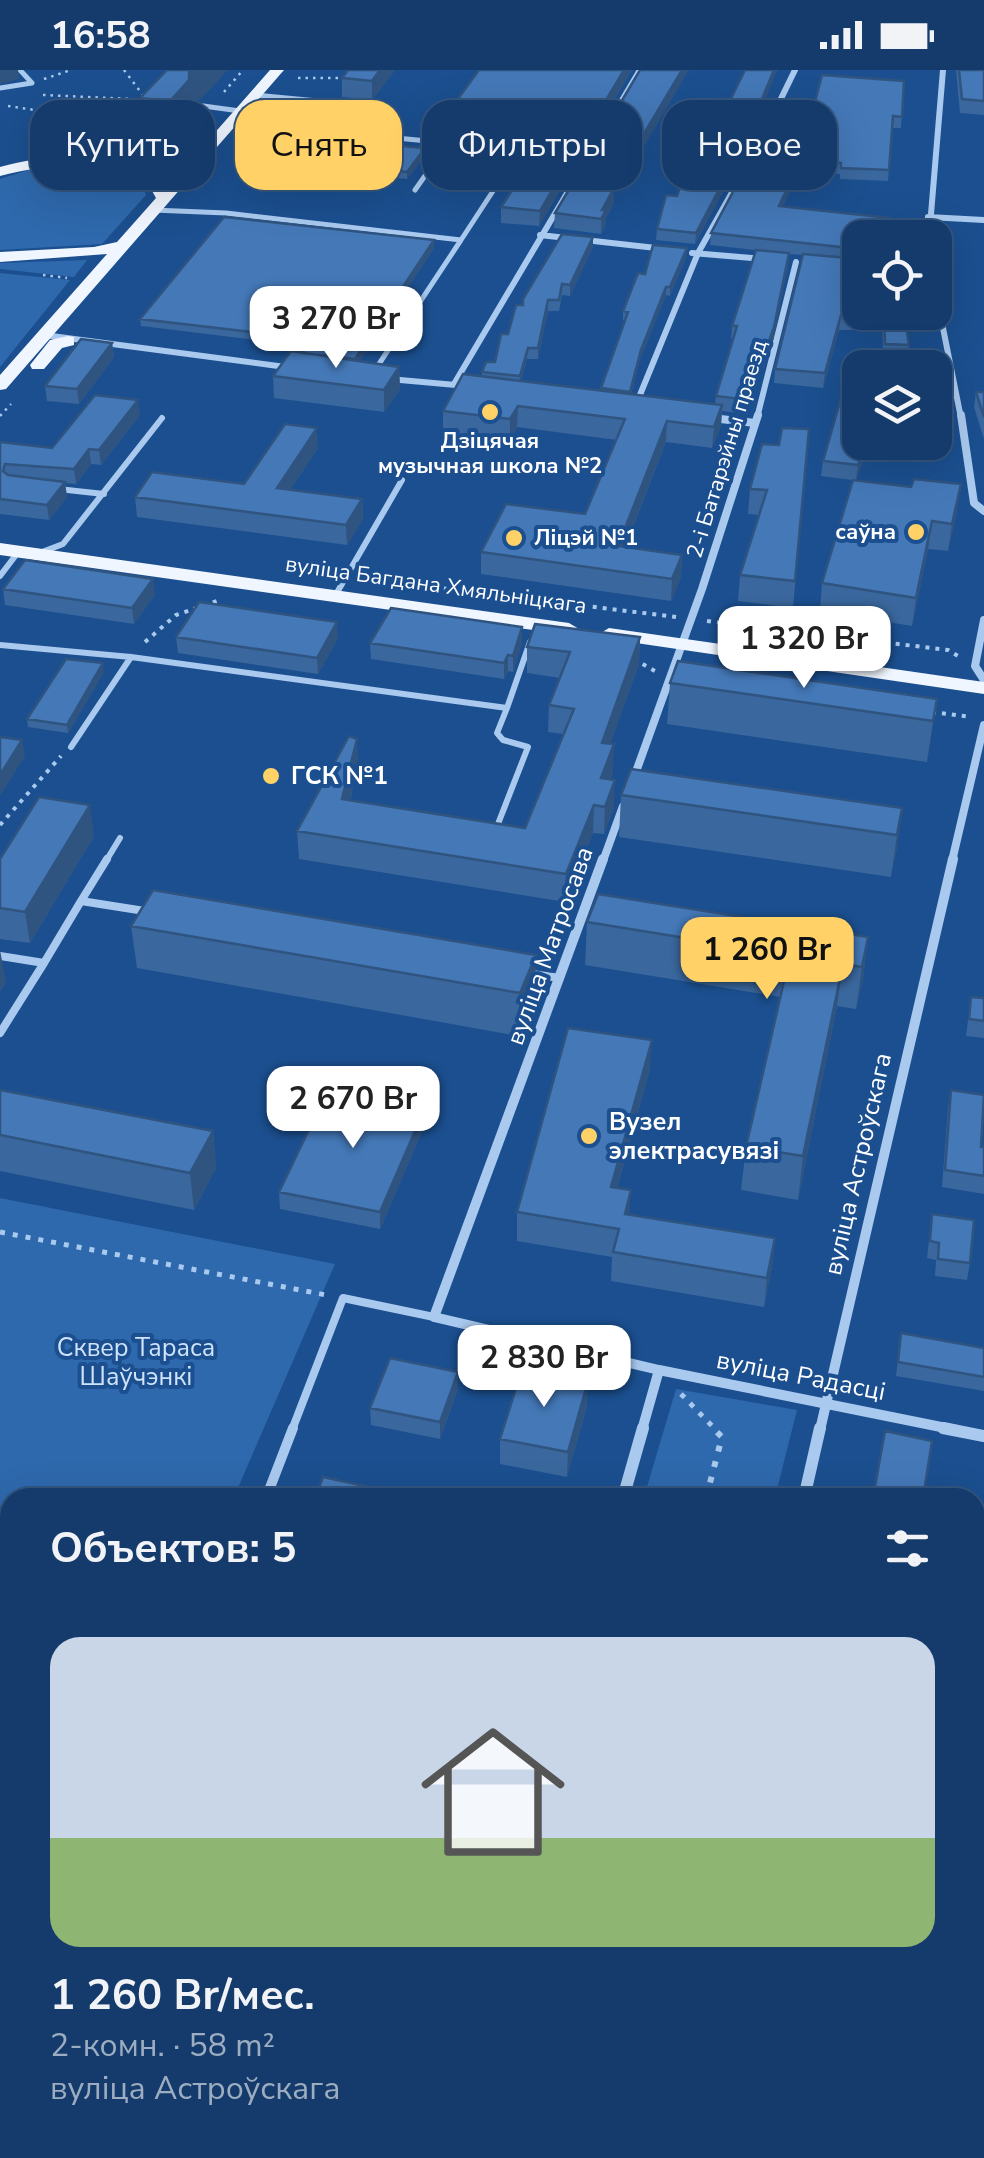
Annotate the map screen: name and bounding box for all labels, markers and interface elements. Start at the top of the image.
text: 16:58 [50,10,151,61]
chip: Купить [30,100,215,190]
chip: Снять [235,100,402,190]
chip: Фильтры [422,100,642,190]
chip: Новое [662,100,837,190]
map controls [842,220,952,460]
button: locate [842,220,952,330]
pin: 3 270 Br [233,286,439,371]
text: 3 270 Br [272,297,400,340]
street label: 2-і Батарэйны праезд [680,336,774,562]
button: layers [842,350,952,460]
marker: Дзіцячая музычная школа №2 [479,401,501,423]
place label: Дзіцячая музычная школа №2 [378,426,602,481]
place label: саўна [835,517,896,547]
marker: саўна [905,521,927,543]
place label: Ліцэй №1 [534,523,638,553]
marker: Ліцэй №1 [503,527,525,549]
street label: вуліца Багдана Хмяльніцкага [283,549,589,621]
pin: 1 320 Br [701,606,907,691]
text: 1 320 Br [740,617,868,660]
place label: ГСК №1 [291,759,388,793]
marker: ГСК №1 [260,765,282,787]
street label: вуліца Матросава [498,842,602,1050]
pin: 1 260 Br [664,917,870,1002]
text: 1 260 Br [703,928,831,971]
street label: вуліца Астроўскага [816,1050,900,1278]
pin: 2 670 Br [250,1066,456,1151]
text: 2 670 Br [289,1077,417,1120]
place label: Вузел электрасувязі [609,1105,779,1168]
marker: Вузел электрасувязі [578,1125,600,1147]
pin: 2 830 Br [441,1325,647,1410]
park label: Сквер Тараса Шаўчэнкі [57,1331,215,1394]
text: 2 830 Br [480,1336,608,1379]
street label: вуліца Радасці [714,1343,888,1409]
text: Объектов: 5 [50,1520,296,1577]
icon: filters [880,1521,935,1576]
icon: home [403,1702,583,1882]
text: 1 260 Br/мес. [50,1967,315,2024]
text: 2-комн. · 58 m² [50,2024,275,2067]
text: вуліца Астроўскага [50,2067,341,2110]

